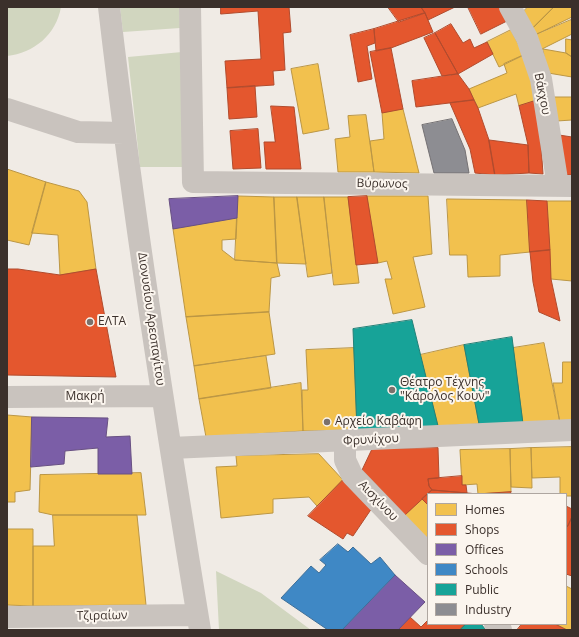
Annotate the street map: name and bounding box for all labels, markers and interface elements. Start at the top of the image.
street label: Βάκχου [531,72,553,116]
street label: Βύρωνος [356,176,408,192]
street label: Διονυσίου Αρεοπαγίτου [135,251,167,387]
place label: ΕΛΤΑ [98,315,126,329]
marker: ΕΛΤΑ [85,317,95,327]
place label: Θέατρο Τέχνης "Κάρολος Κουν" [400,376,490,404]
marker: Θέατρο Τέχνης "Κάρολος Κουν" [387,385,397,395]
street label: Μακρή [66,390,104,404]
place label: Αρχείο Καβάφη [335,415,422,429]
marker: Αρχείο Καβάφη [322,417,332,427]
street label: Φρυνίχου [343,431,399,449]
street label: Αισχίνου [355,478,401,524]
legend [427,493,567,625]
text: Homes [465,501,505,518]
text: Shops [465,521,499,538]
text: Offices [465,541,504,558]
text: Schools [465,561,508,578]
text: Public [465,581,499,598]
text: Industry [465,601,511,618]
street label: Τζιραίων [76,608,128,624]

